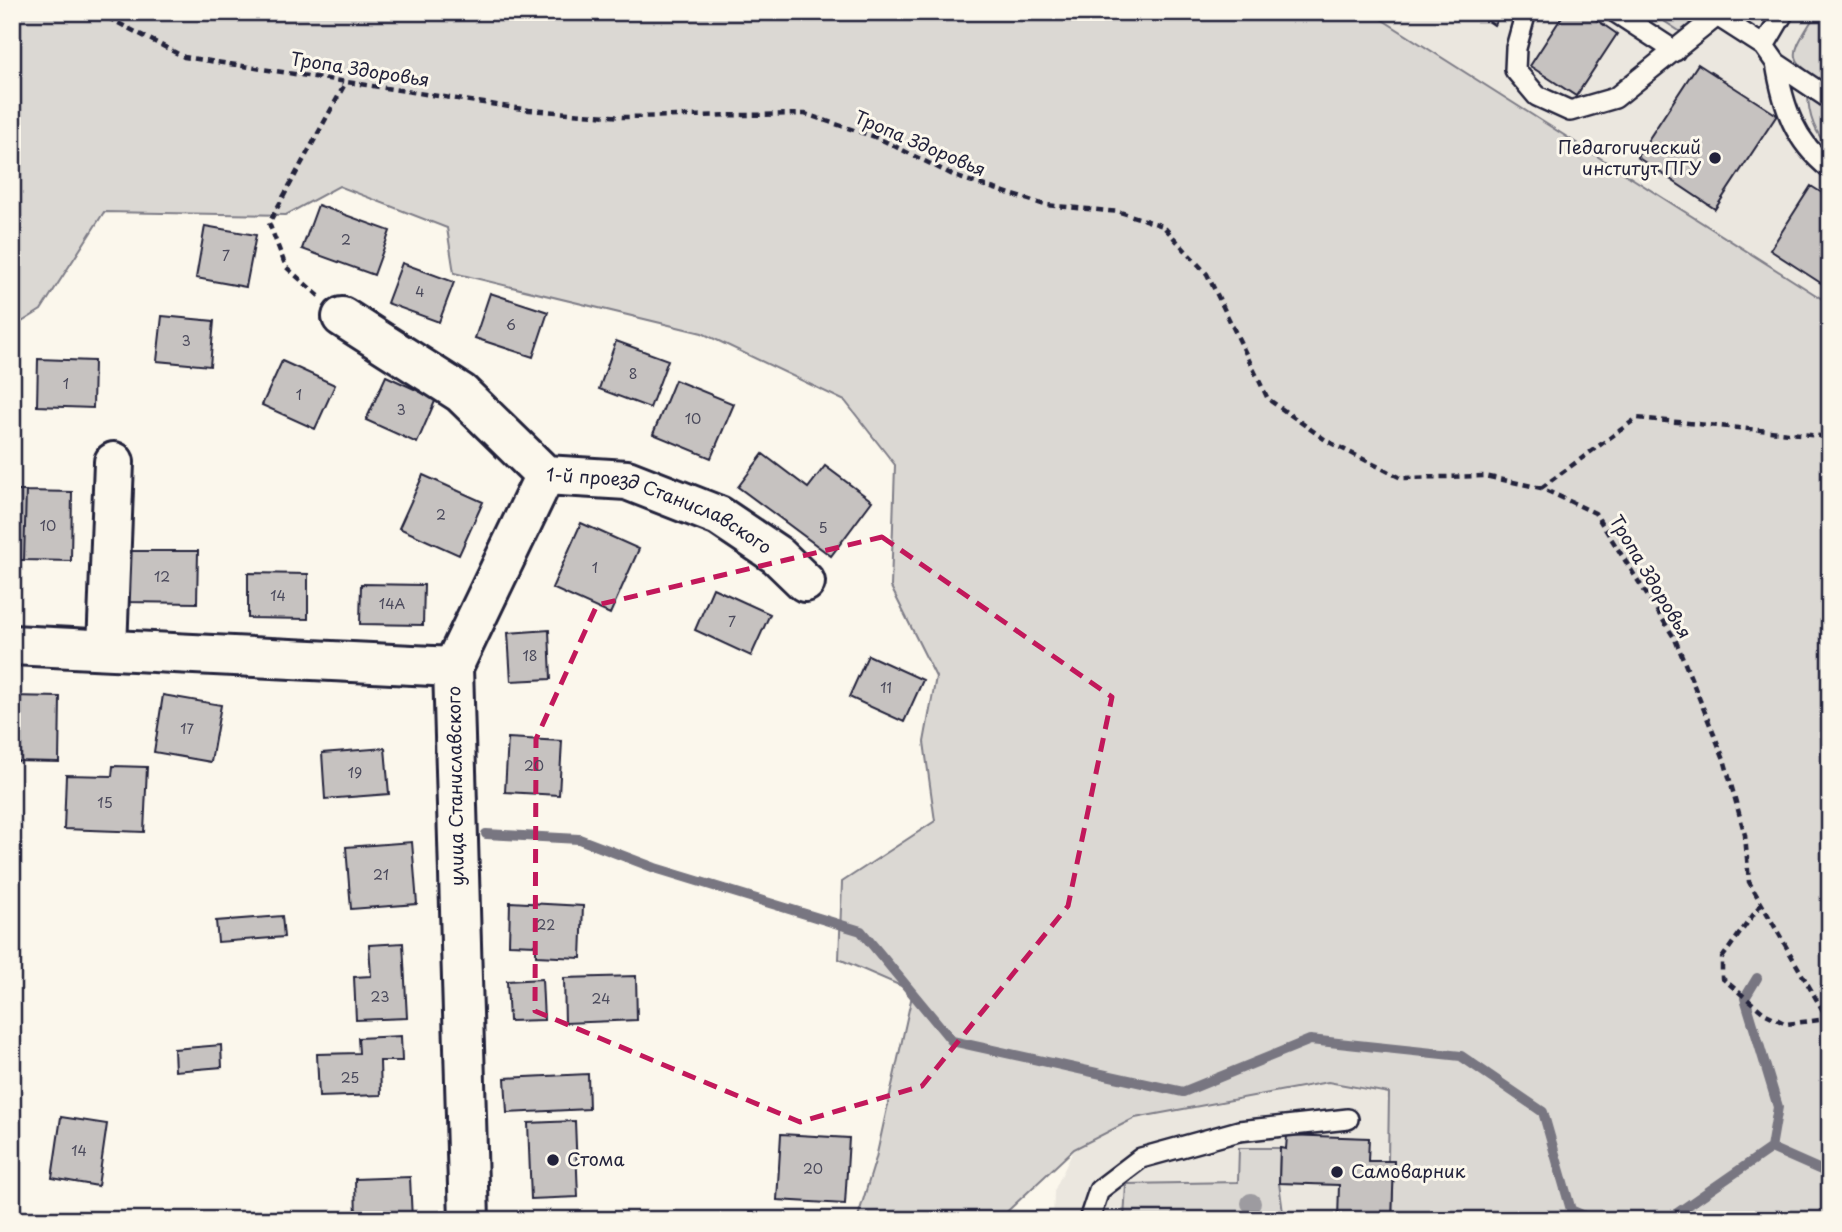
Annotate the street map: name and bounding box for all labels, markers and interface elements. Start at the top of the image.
street label: Тропа Здоровья [289,44,432,93]
street label: Тропа Здоровья [851,103,990,182]
place label: Педагогический институт ПГУ [1558,133,1702,181]
marker: Педагогический институт ПГУ [1707,150,1723,166]
house number: 2 [341,229,351,250]
house number: 7 [222,245,230,266]
house number: 4 [415,281,425,302]
house number: 6 [506,314,516,335]
house number: 3 [181,330,191,351]
house number: 8 [629,363,637,384]
house number: 1 [63,373,69,394]
house number: 1 [296,384,302,405]
house number: 3 [396,399,406,420]
house number: 10 [685,408,701,429]
street label: 1-й проезд Станиславского [545,460,778,560]
house number: 2 [436,504,446,525]
street label: Тропа Здоровья [1604,509,1699,643]
house number: 10 [40,515,56,536]
house number: 5 [818,517,828,538]
house number: 1 [592,557,598,578]
house number: 12 [154,566,170,587]
house number: 14 [270,585,286,606]
house number: 14А [379,593,405,614]
house number: 7 [728,611,736,632]
house number: 18 [522,645,538,666]
house number: 11 [880,677,892,698]
street label: улица Станиславского [439,686,470,886]
house number: 17 [180,718,194,739]
house number: 20 [524,755,544,776]
house number: 19 [348,762,362,783]
house number: 15 [97,792,113,813]
house number: 21 [373,864,389,885]
house number: 22 [537,914,555,935]
house number: 23 [371,986,389,1007]
house number: 24 [592,988,610,1009]
house number: 25 [341,1067,359,1088]
house number: 14 [71,1140,87,1161]
place label: Стома [567,1145,624,1172]
marker: Стома [545,1152,561,1168]
place label: Самоварник [1351,1157,1466,1184]
house number: 20 [803,1158,823,1179]
marker: Самоварник [1329,1164,1345,1180]

